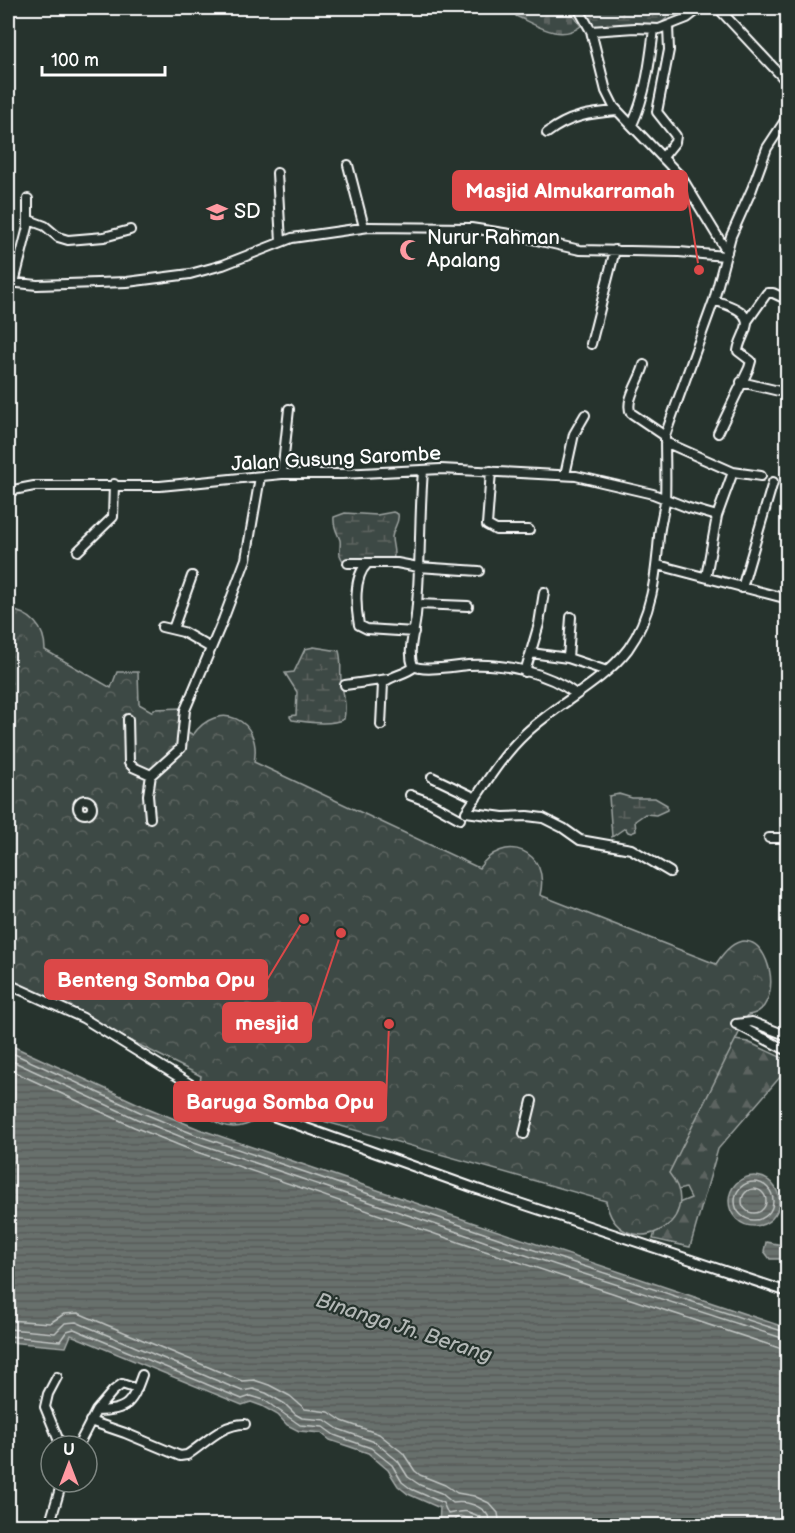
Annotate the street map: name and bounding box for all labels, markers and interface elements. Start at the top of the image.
scale bar [42,39,165,77]
text: 100 m [51,50,99,71]
callout: Masjid Almukarramah [453,171,687,210]
text: Masjid Almukarramah [465,179,675,204]
school or university icon: SD [205,200,229,224]
place label: SD [234,200,261,224]
place label: Nurur Rahman Apalang [427,226,560,273]
mosque icon: Nurur Rahman Apalang [398,238,422,262]
street label: Jalan Gusung Sarombe [230,442,442,476]
callout: Benteng Somba Opu [45,960,267,999]
text: Benteng Somba Opu [57,968,255,993]
callout: mesjid [223,1003,311,1042]
text: mesjid [235,1011,299,1036]
callout: Baruga Somba Opu [174,1082,386,1121]
text: Baruga Somba Opu [186,1090,374,1115]
water label: Binanga Jn. Berang [313,1288,495,1368]
north arrow [39,1434,99,1494]
text: U [63,1441,75,1460]

